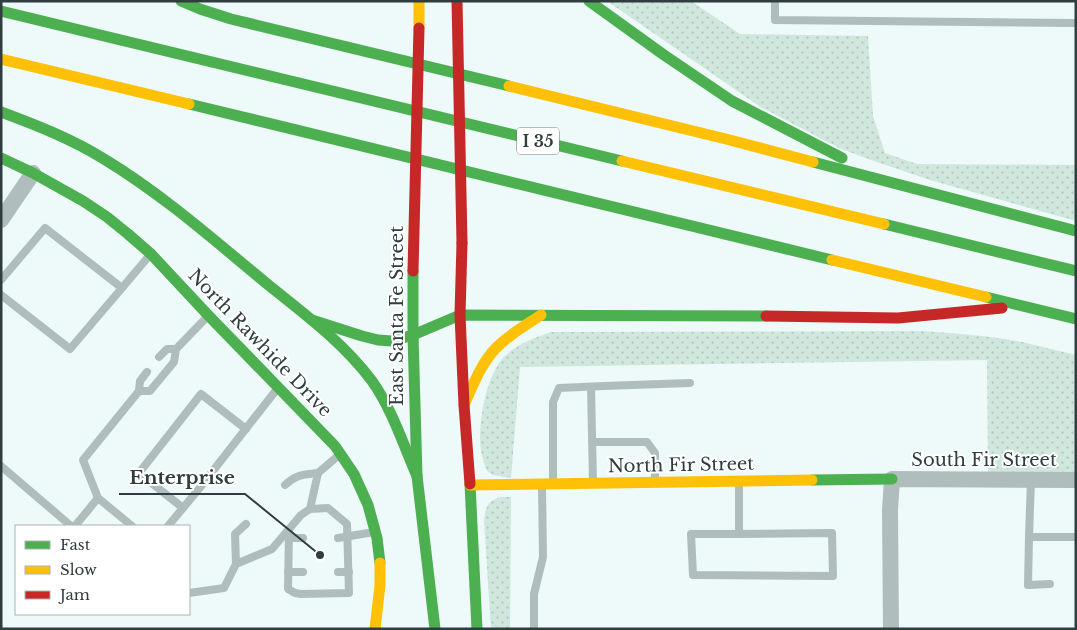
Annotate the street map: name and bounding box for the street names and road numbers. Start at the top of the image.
road number: I 35 [517,128,559,154]
street label: East Santa Fe Street [386,226,408,406]
street label: North Rawhide Drive [184,264,336,422]
street label: South Fir Street [911,449,1057,471]
street label: North Fir Street [608,453,754,477]

